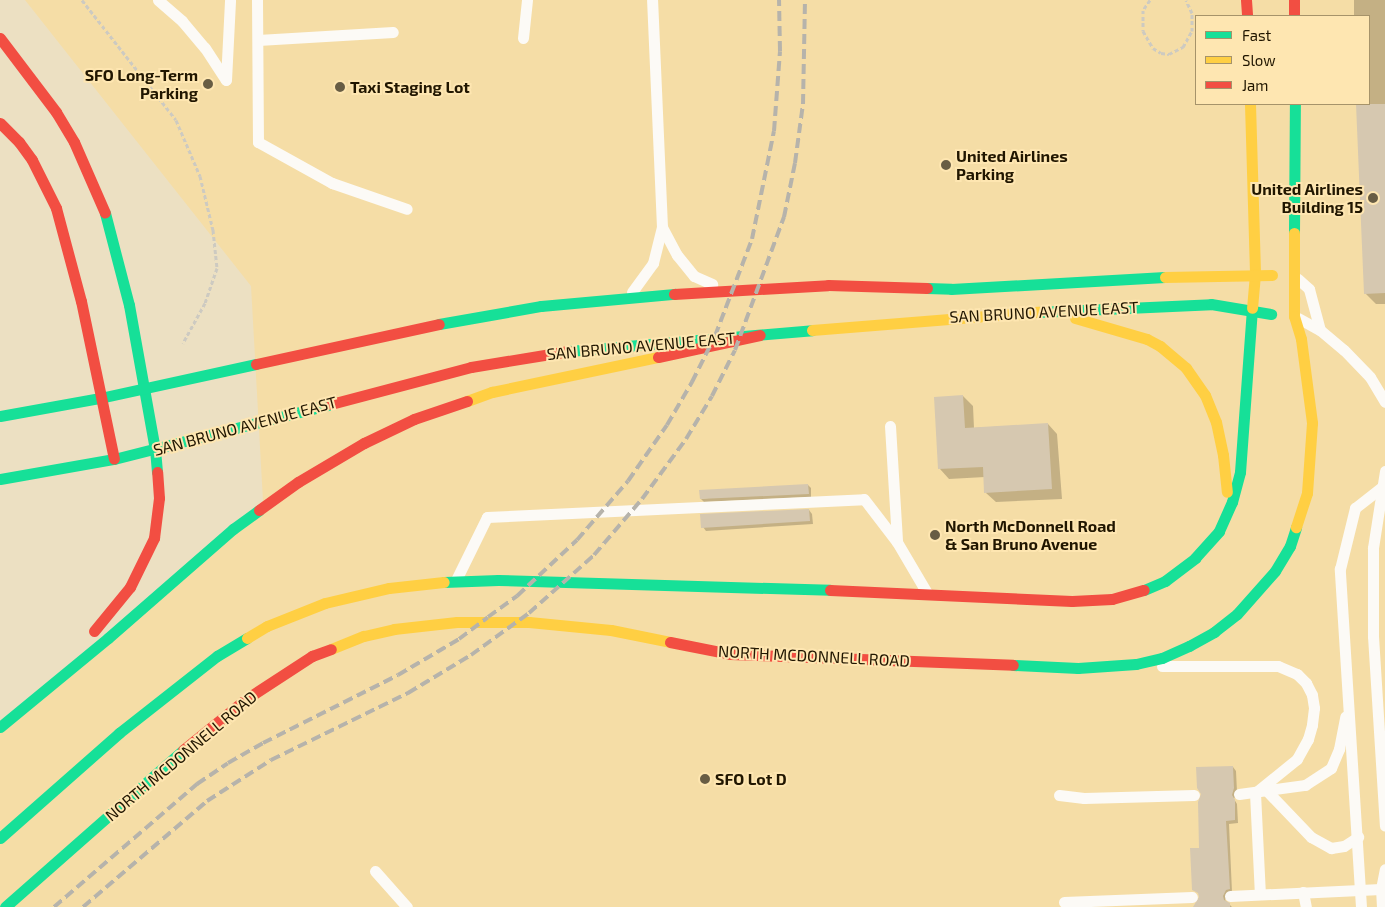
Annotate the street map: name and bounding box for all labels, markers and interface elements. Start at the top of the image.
legend [1195,15,1370,105]
text: Fast [1242,26,1271,44]
text: Slow [1242,51,1276,69]
place label: SFO Long-Term Parking [85,65,198,103]
text: Jam [1242,76,1268,94]
place label: Taxi Staging Lot [350,77,470,97]
marker: SFO Long-Term Parking [202,78,214,90]
marker: Taxi Staging Lot [334,81,346,93]
place label: United Airlines Parking [956,146,1068,184]
marker: United Airlines Parking [940,159,952,171]
place label: United Airlines Building 15 [1251,179,1363,217]
marker: United Airlines Building 15 [1367,192,1379,204]
street label: SAN BRUNO AVENUE EAST [949,297,1139,327]
street label: SAN BRUNO AVENUE EAST [546,328,736,364]
street label: SAN BRUNO AVENUE EAST [151,392,339,460]
place label: North McDonnell Road & San Bruno Avenue [945,516,1116,554]
marker: North McDonnell Road & San Bruno Avenue [929,529,941,541]
street label: NORTH MCDONNELL ROAD [717,641,911,671]
street label: NORTH MCDONNELL ROAD [101,687,261,825]
place label: SFO Lot D [715,769,787,789]
marker: SFO Lot D [699,773,711,785]

